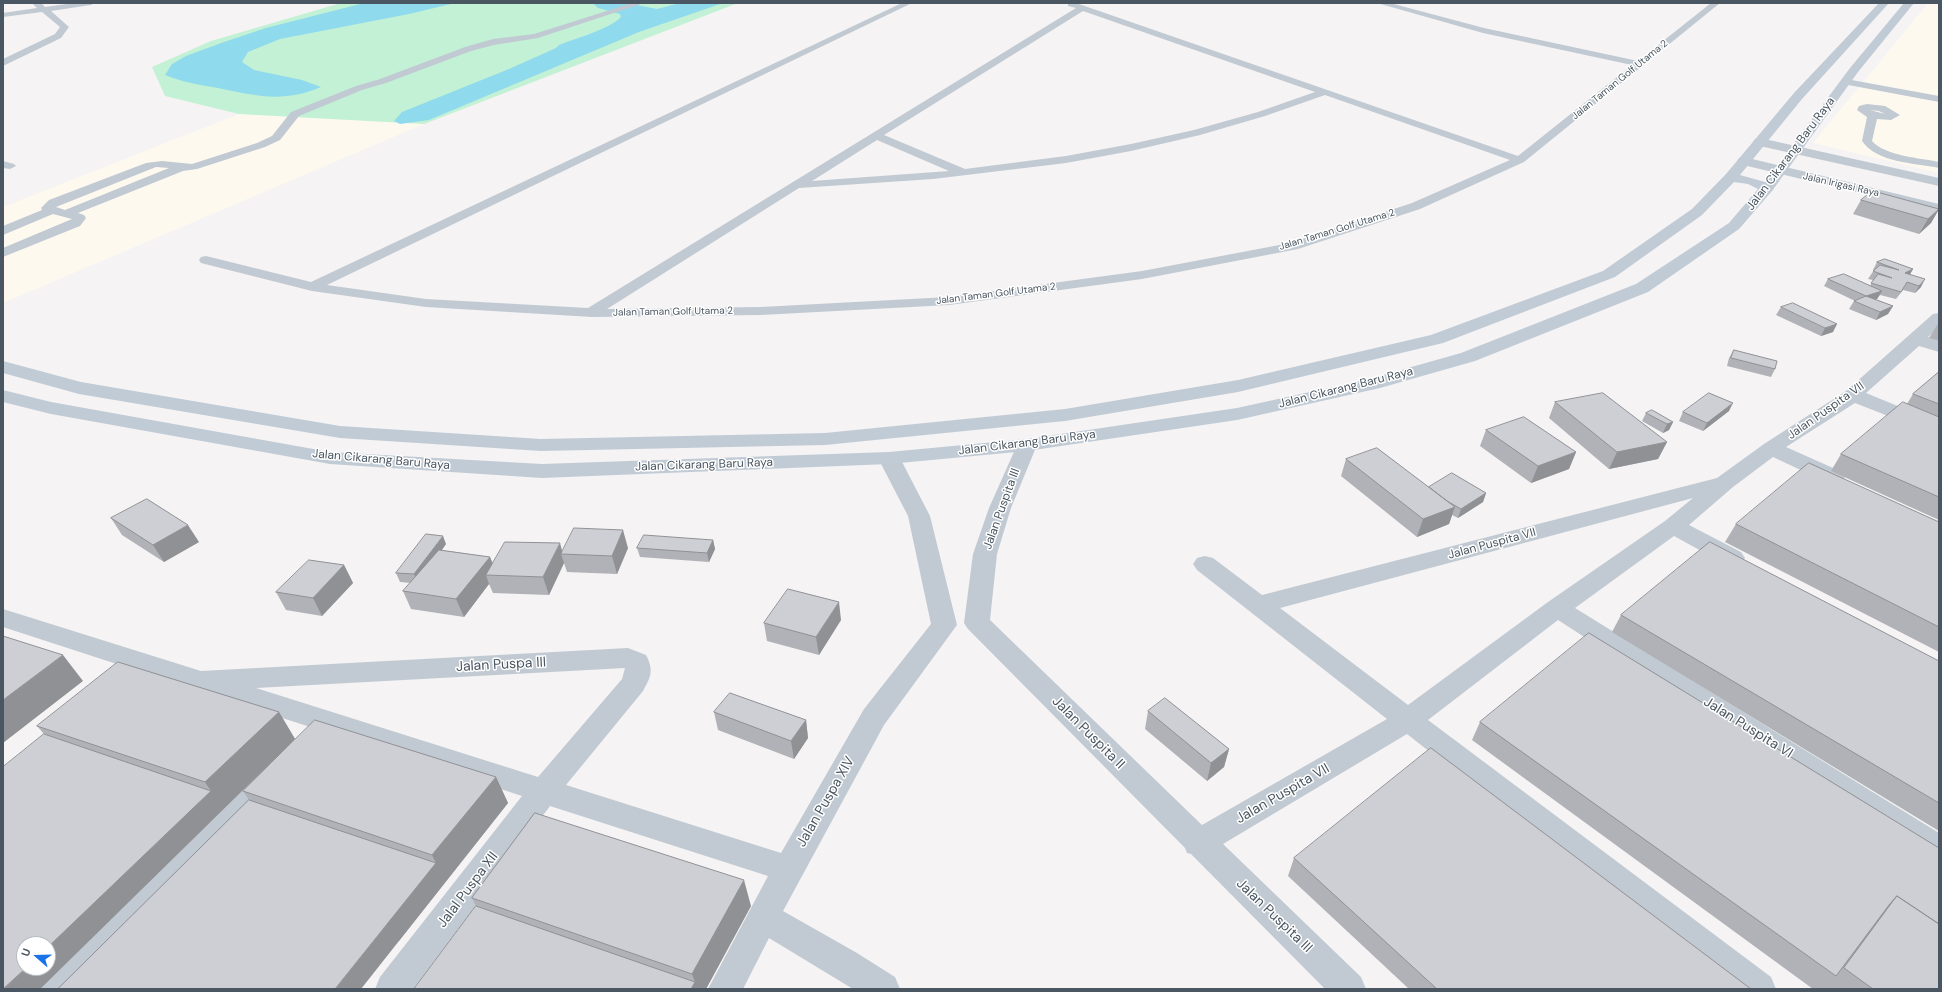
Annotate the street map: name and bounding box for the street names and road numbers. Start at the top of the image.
street label: Jalan Taman Golf Utama 2 [1570,38,1670,122]
street label: Jalan Cikarang Baru Raya [1744,95,1838,213]
street label: Jalan Irigasi Raya [1802,170,1880,200]
street label: Jalan Taman Golf Utama 2 [1278,207,1396,253]
street label: Jalan Taman Golf Utama 2 [936,281,1056,307]
street label: Jalan Taman Golf Utama 2 [613,305,733,319]
street label: Jalan Cikarang Baru Raya [1277,364,1415,412]
street label: Jalan Puspita VII [1785,379,1867,443]
street label: Jalan Cikarang Baru Raya [958,427,1096,459]
street label: Jalan Cikarang Baru Raya [312,447,450,473]
street label: Jalan Cikarang Baru Raya [635,455,773,475]
street label: Jalan Puspita III [981,467,1023,551]
street label: Jalan Puspita VII [1447,525,1537,563]
street label: Jalan Puspa III [456,654,546,676]
street label: Jalan Puspita II [1048,693,1128,773]
street label: Jalan Puspita VI [1700,694,1796,762]
street label: Jalan Puspa XIV [793,754,859,850]
street label: Jalan Puspita VII [1233,760,1333,828]
street label: Jalal Puspa XII [434,849,502,931]
street label: Jalan Puspita III [1233,876,1315,956]

